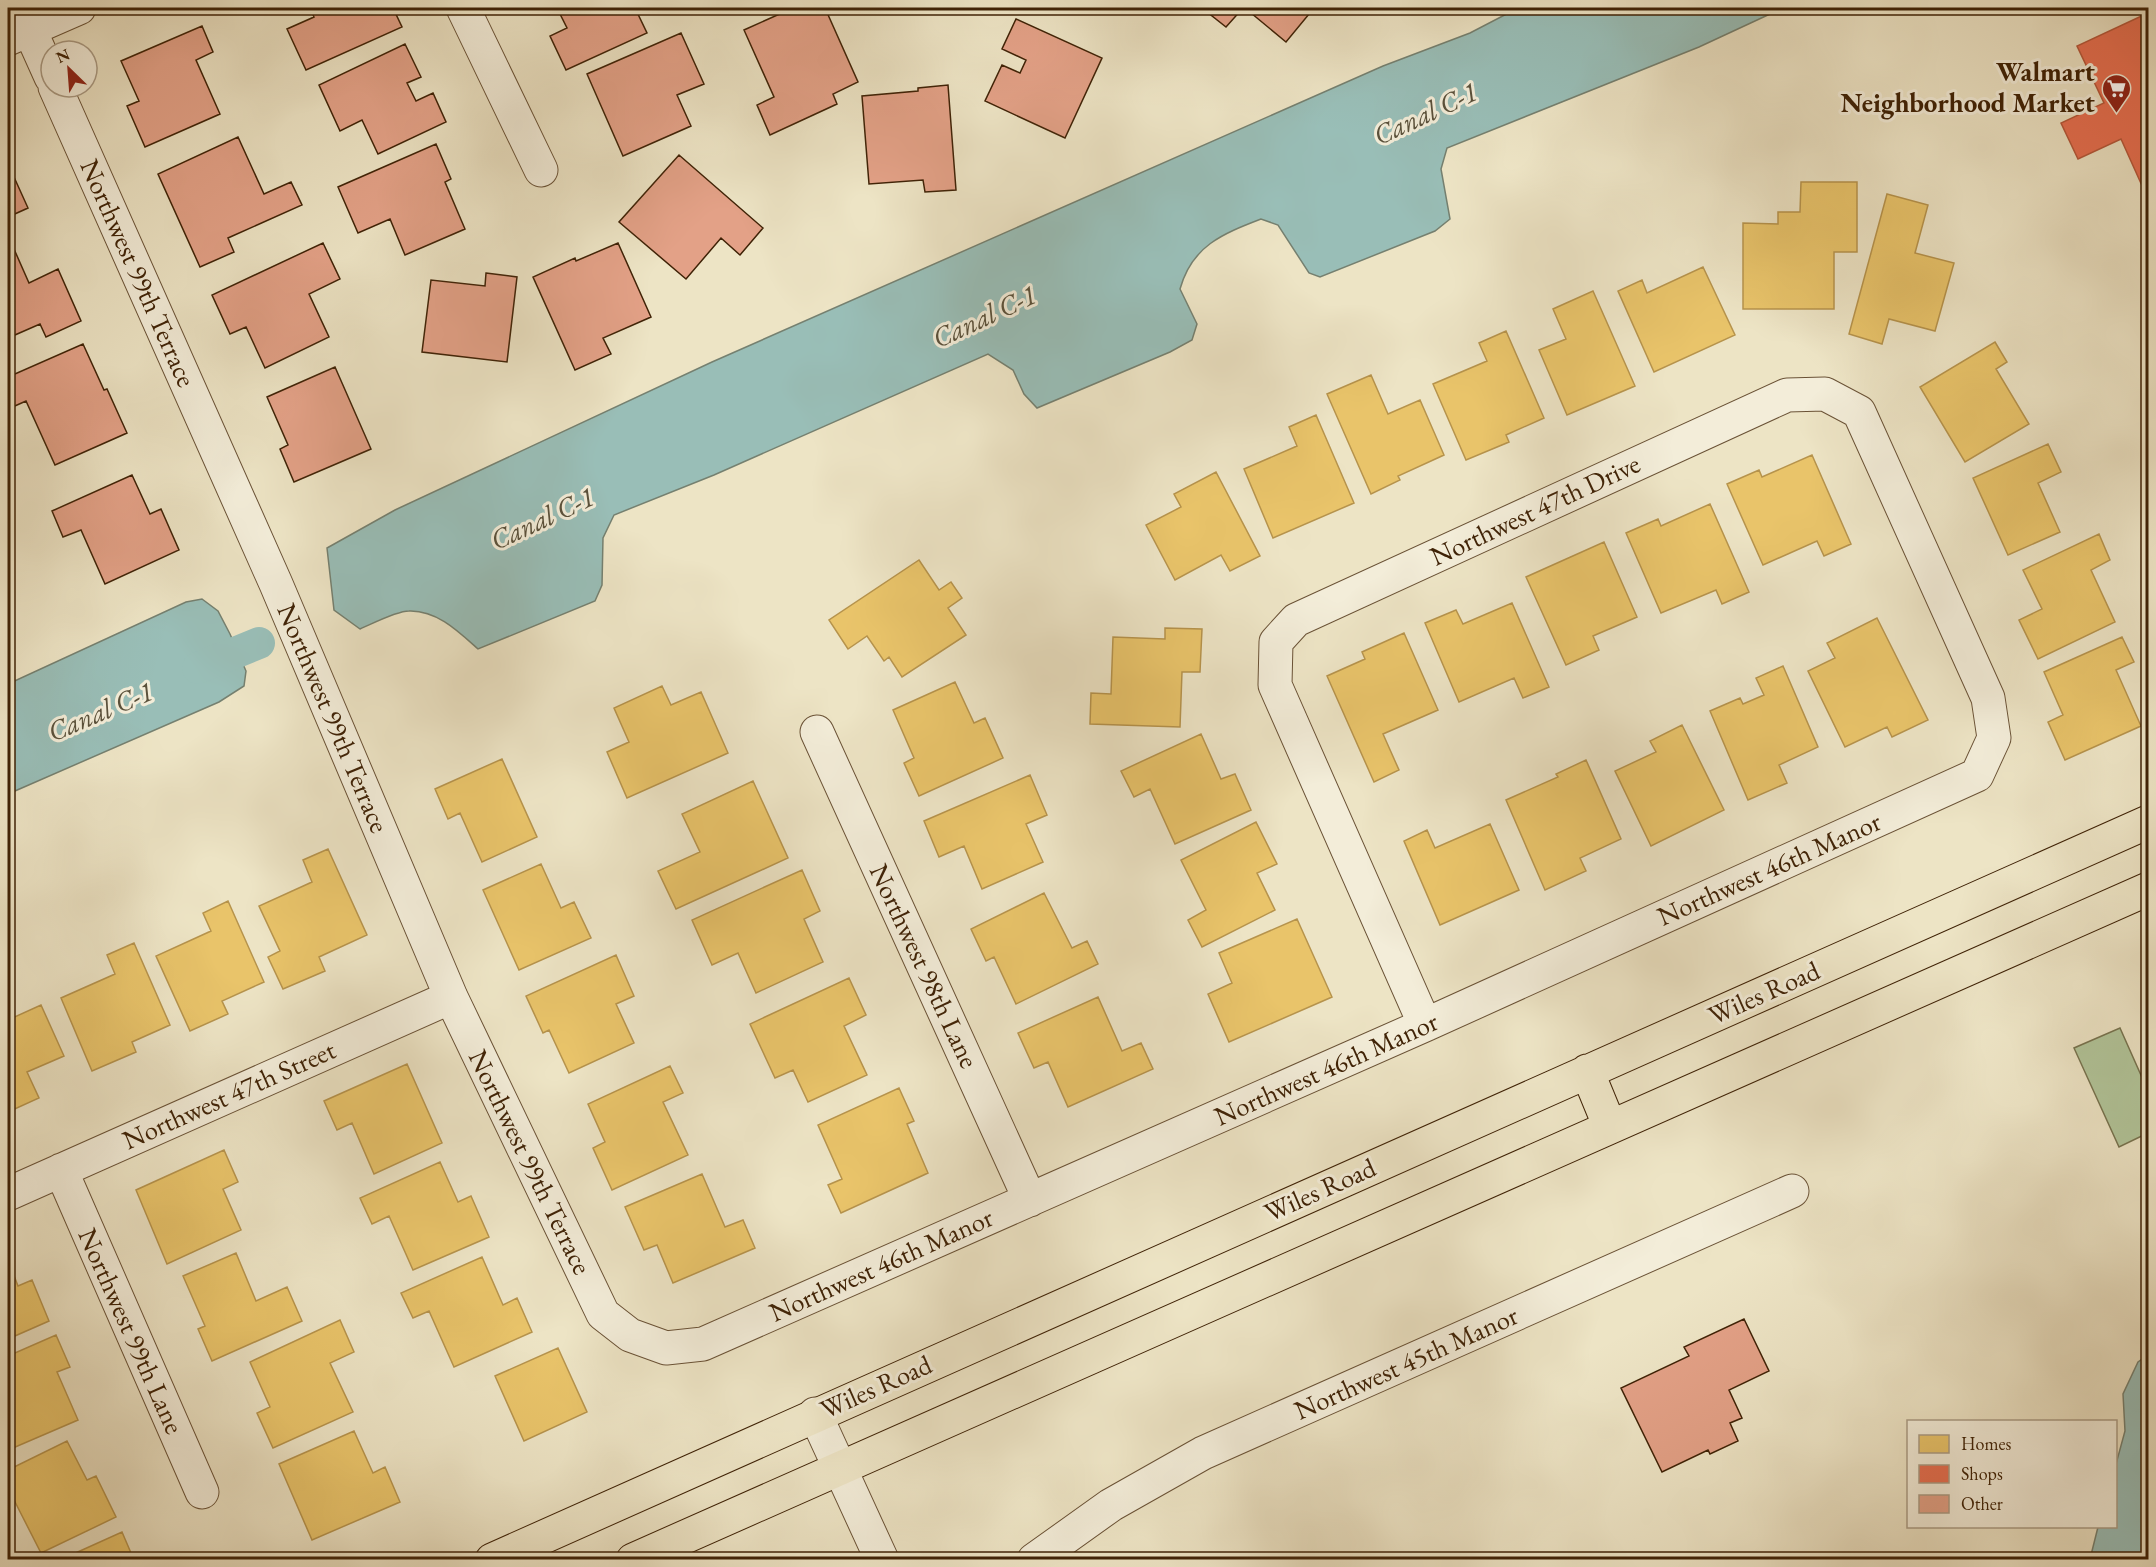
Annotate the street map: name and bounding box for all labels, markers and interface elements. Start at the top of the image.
north arrow [39,39,99,99]
text: N [53,44,73,68]
place label: Walmart Neighborhood Market [1841,54,2095,120]
supermarket icon: Walmart Neighborhood Market [2100,72,2132,114]
water label: Canal C-1 [1367,73,1483,153]
street label: Northwest 99th Terrace [73,153,204,392]
water label: Canal C-1 [926,276,1042,356]
street label: Northwest 47th Drive [1424,446,1645,574]
water label: Canal C-1 [484,478,600,558]
street label: Northwest 99th Terrace [269,598,398,838]
water label: Canal C-1 [42,673,158,749]
street label: Northwest 46th Manor [1651,803,1886,934]
street label: Northwest 98th Lane [862,858,987,1074]
street label: Wiles Road [1703,952,1825,1033]
street label: Northwest 46th Manor [1208,1003,1443,1134]
street label: Northwest 47th Street [117,1032,341,1157]
street label: Northwest 99th Terrace [461,1044,600,1280]
street label: Wiles Road [1259,1149,1381,1230]
street label: Northwest 46th Manor [763,1199,998,1330]
street label: Northwest 99th Lane [70,1223,192,1439]
street label: Northwest 45th Manor [1288,1297,1523,1428]
street label: Wiles Road [815,1346,937,1427]
legend [1907,1420,2117,1528]
text: Homes [1961,1432,2012,1455]
text: Shops [1961,1462,2003,1485]
text: Other [1961,1492,2003,1515]

